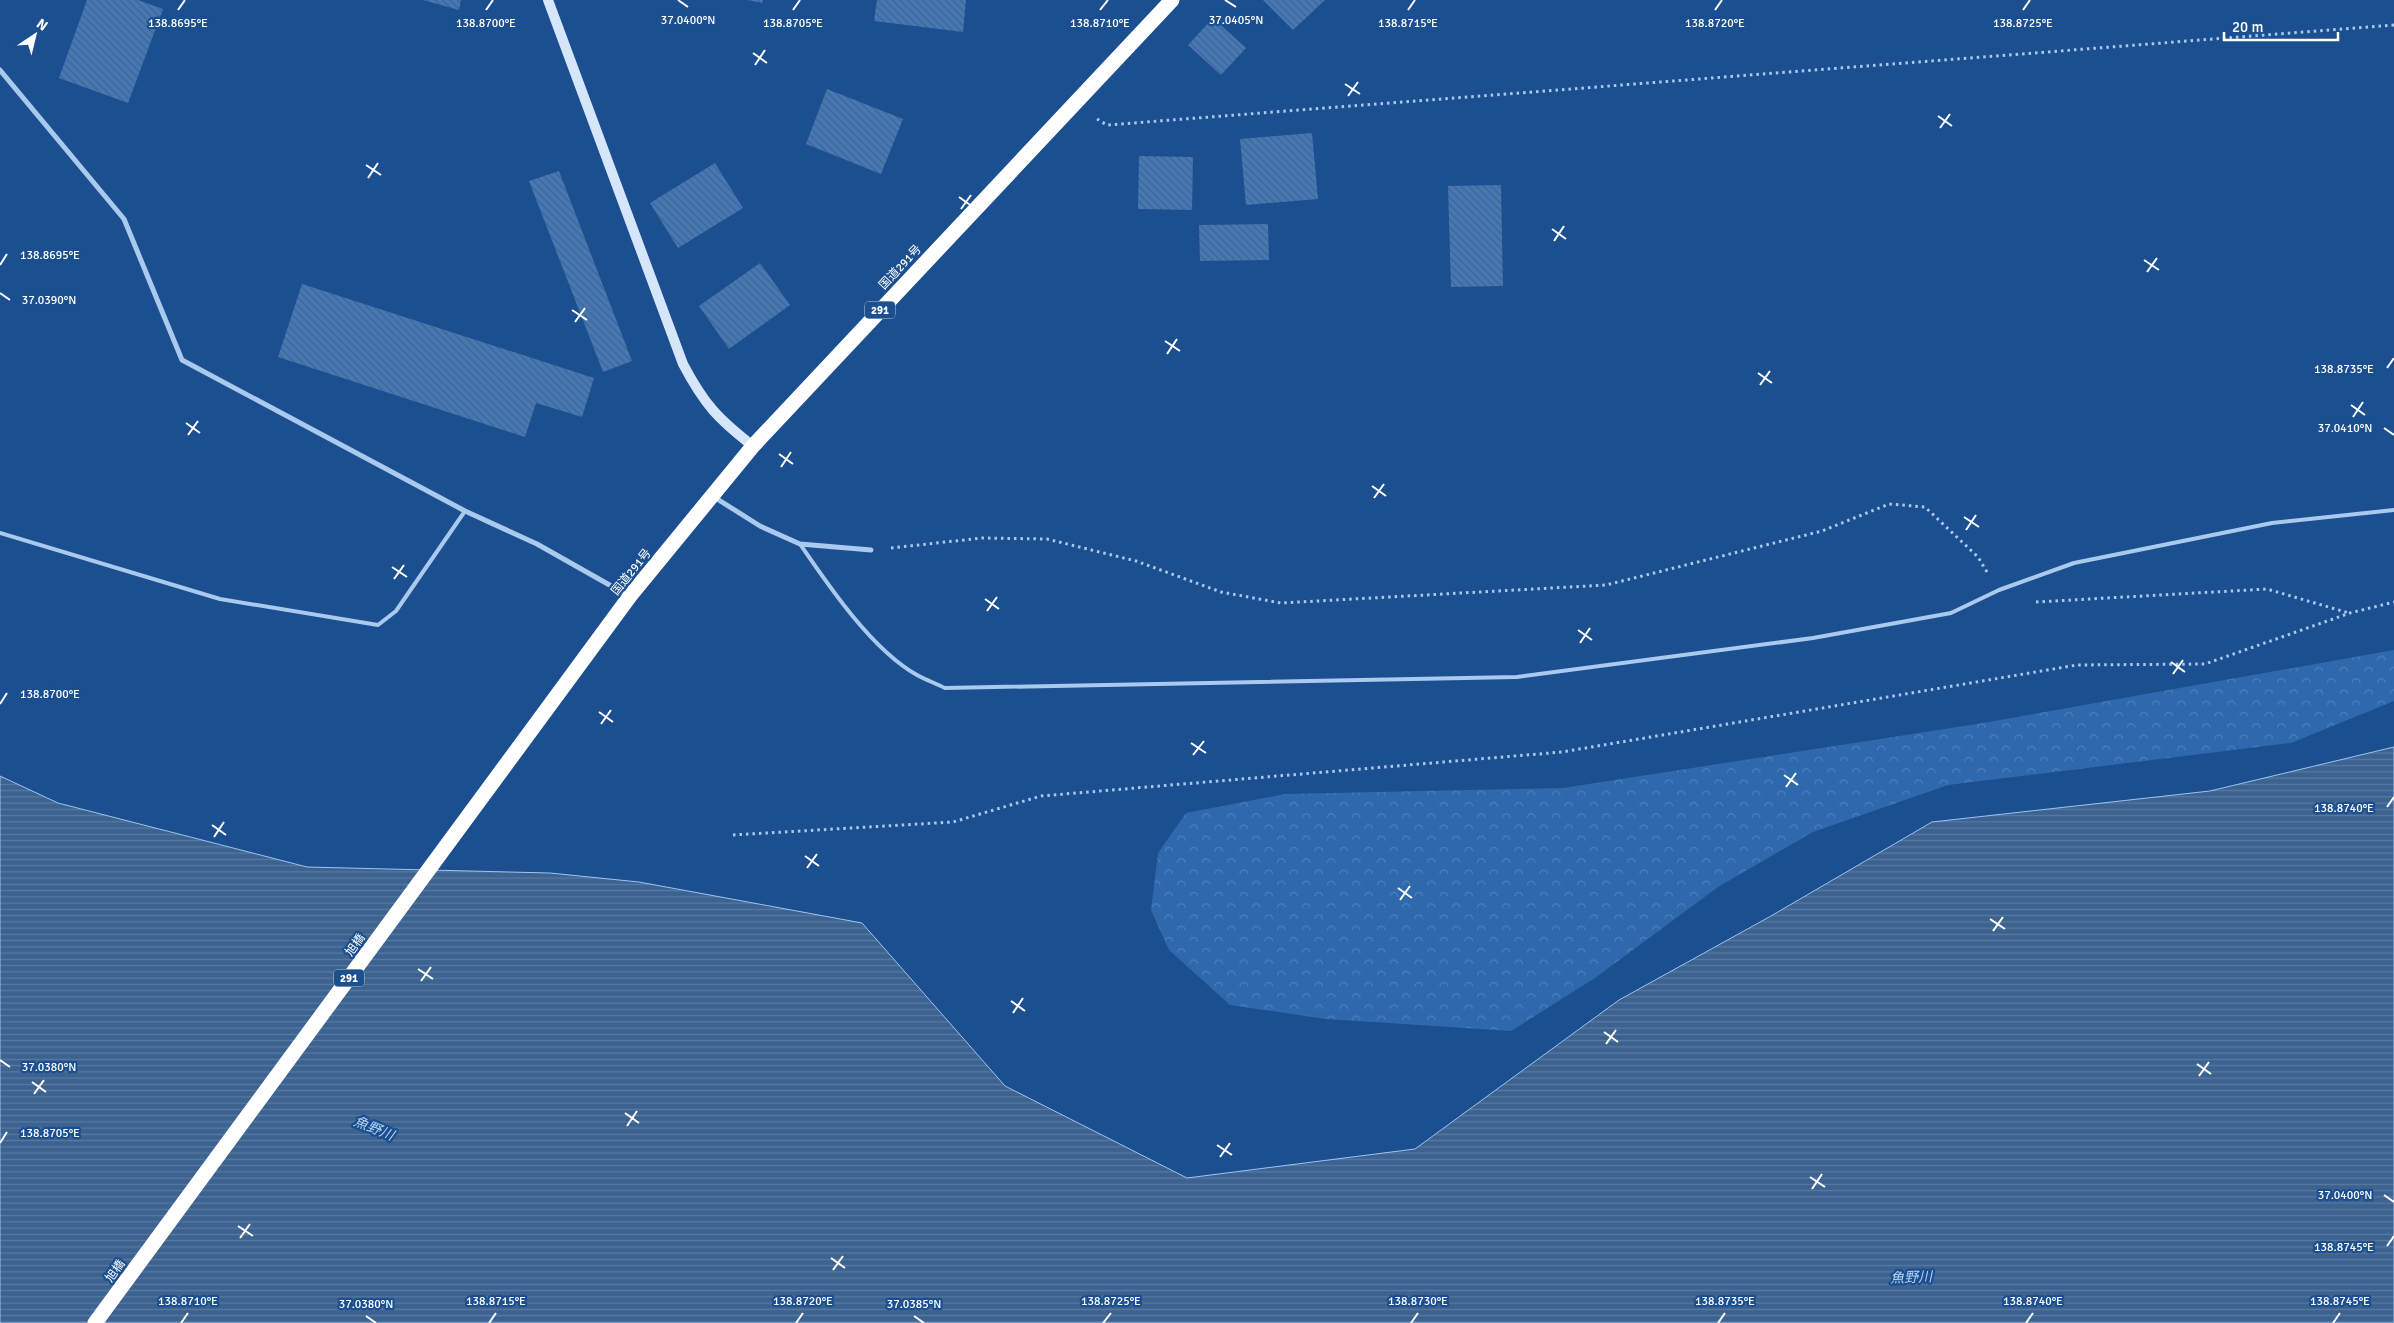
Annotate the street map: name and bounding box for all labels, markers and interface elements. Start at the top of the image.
north arrow [10,10,60,60]
scale bar [2224,10,2338,42]
text: 37.0400°N [661,13,715,28]
text: 37.0405°N [1209,13,1263,28]
text: N [33,15,51,35]
text: 138.8695°E [148,16,208,31]
text: 138.8700°E [456,16,516,31]
text: 138.8705°E [763,16,823,31]
text: 138.8710°E [1070,16,1130,31]
text: 138.8715°E [1378,16,1438,31]
text: 138.8720°E [1685,16,1745,31]
text: 138.8725°E [1993,16,2053,31]
text: 20 m [2232,18,2263,36]
street label: 国道291号 [876,242,925,293]
text: 138.8695°E [20,248,80,263]
text: 37.0390°N [22,293,76,308]
road number: 291 [865,302,895,318]
text: 138.8735°E [2314,362,2374,377]
text: 37.0410°N [2318,421,2372,436]
street label: 国道291号 [608,546,655,599]
text: 138.8700°E [20,687,80,702]
text: 138.8740°E [2314,801,2374,816]
street label: 旭橋 [342,931,369,959]
road number: 291 [334,970,364,986]
text: 37.0380°N [22,1060,76,1075]
water label: 魚野川 [351,1113,398,1145]
text: 138.8705°E [20,1126,80,1141]
text: 37.0400°N [2318,1188,2372,1203]
text: 138.8745°E [2314,1240,2374,1255]
street label: 旭橋 [102,1257,129,1285]
water label: 魚野川 [1890,1268,1934,1287]
text: 138.8710°E [158,1294,218,1309]
text: 138.8715°E [466,1294,526,1309]
text: 138.8720°E [773,1294,833,1309]
text: 138.8725°E [1081,1294,1141,1309]
text: 138.8730°E [1388,1294,1448,1309]
text: 138.8735°E [1695,1294,1755,1309]
text: 138.8740°E [2003,1294,2063,1309]
text: 138.8745°E [2310,1294,2370,1309]
text: 37.0380°N [339,1297,393,1312]
text: 37.0385°N [887,1297,941,1312]

